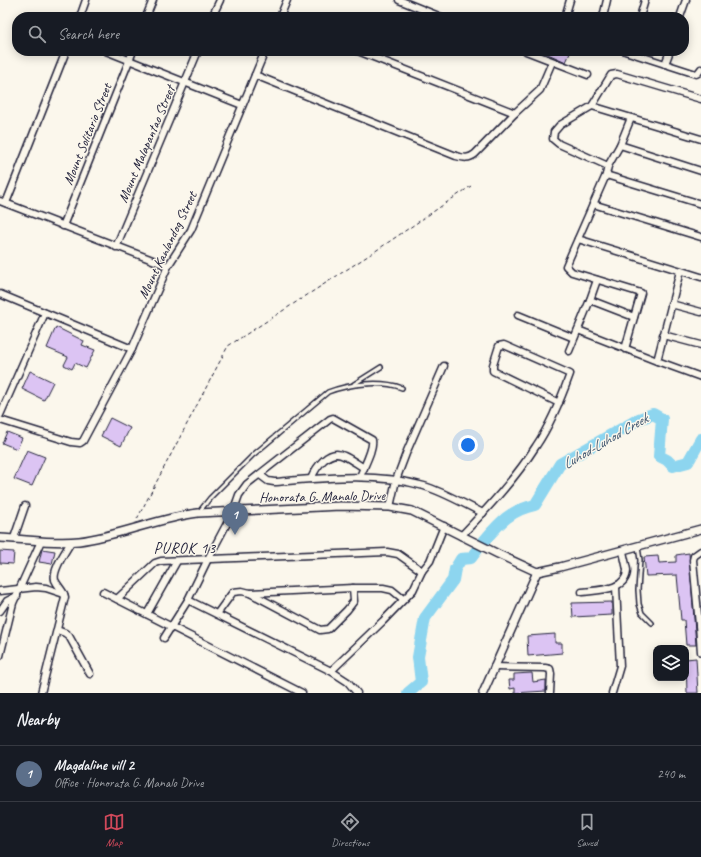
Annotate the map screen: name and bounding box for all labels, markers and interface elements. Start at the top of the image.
search box [12,12,689,56]
icon: search [26,23,48,45]
text: Search here [58,25,119,44]
street label: Mount Solitario Street [59,80,116,187]
street label: Mount Malapantao Street [114,81,180,205]
street label: Mount Kanlandog Street [134,188,201,301]
water label: Luhod-Luhod Creek [559,408,653,474]
your location [458,435,478,455]
street label: Honorata G. Manalo Drive [259,487,387,506]
pin: 1 [222,502,248,535]
district label: PUROK 13 [154,539,216,558]
map controls [653,645,689,681]
button: layers [653,645,689,681]
text: Nearby [16,709,59,730]
text: Magdaline vill 2 [54,756,134,775]
text: 1 [26,766,32,782]
text: 240 m [657,766,685,782]
text: Office · Honorata G. Manalo Drive [54,775,203,791]
tab: Map [103,811,125,849]
tab: Directions [331,811,370,849]
tab: Saved [576,811,598,849]

